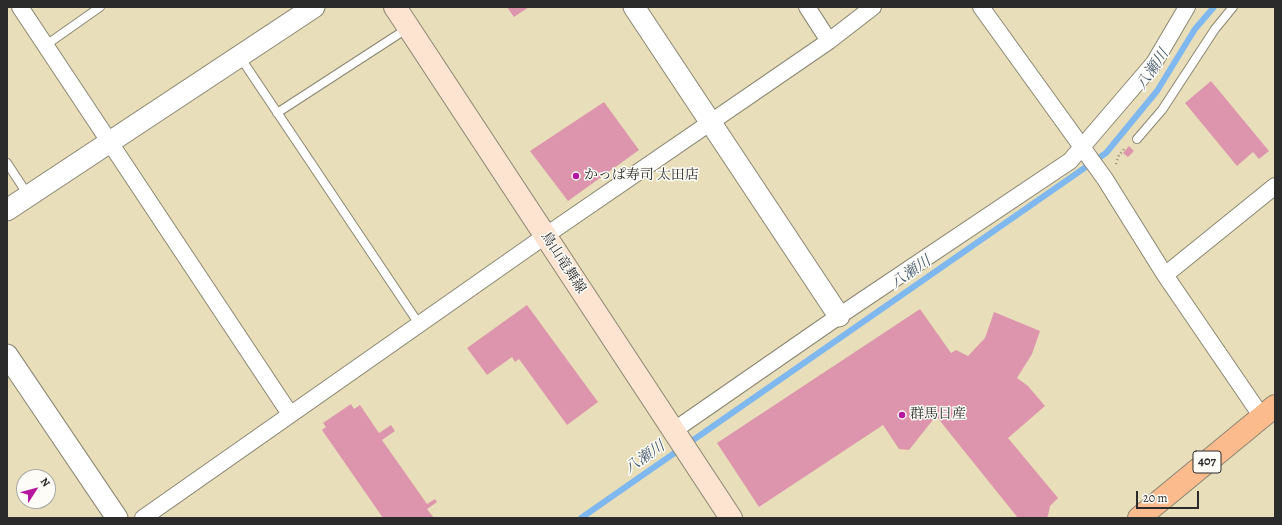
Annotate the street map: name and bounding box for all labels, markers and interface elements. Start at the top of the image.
water label: 八瀬川 [1133,46,1173,94]
place label: かっぱ寿司 太田店 [584,168,699,184]
marker: かっぱ寿司 太田店 [571,171,581,181]
street label: 鳥山竜舞線 [537,229,589,297]
water label: 八瀬川 [887,253,935,293]
place label: 群馬日産 [910,407,966,423]
marker: 群馬日産 [897,410,907,420]
water label: 八瀬川 [621,438,669,478]
road number: 407 [1193,451,1221,473]
north arrow [16,469,56,509]
text: N [37,475,54,490]
scale bar [1138,483,1201,509]
text: 20 m [1143,490,1167,506]

